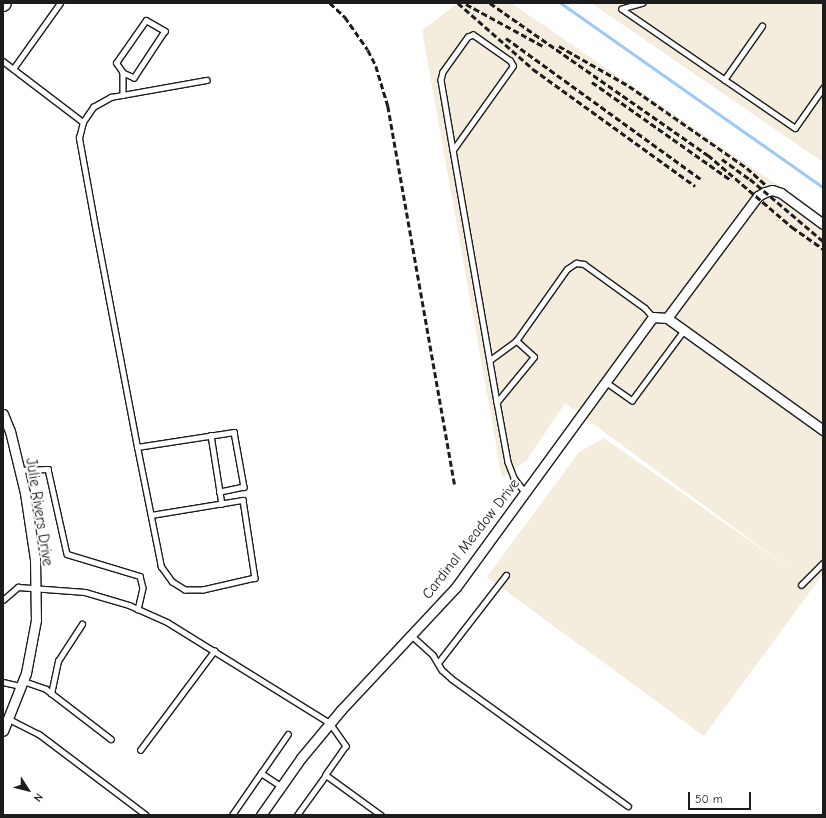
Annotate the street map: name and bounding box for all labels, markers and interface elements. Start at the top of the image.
street label: Julie Rivers Drive [22,457,56,567]
street label: Cardinal Meadow Drive [418,475,524,603]
north arrow [8,770,48,810]
scale bar [690,784,753,810]
text: N [31,791,45,804]
text: 50 m [695,792,723,806]

